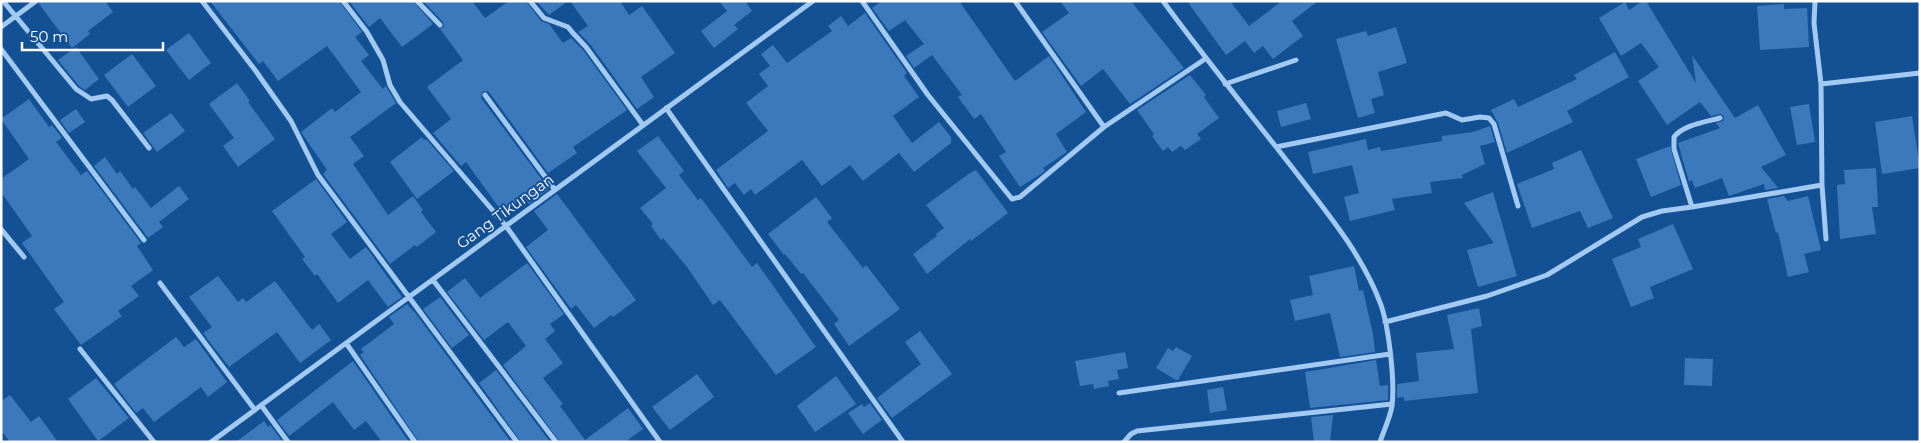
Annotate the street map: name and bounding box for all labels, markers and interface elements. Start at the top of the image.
scale bar [22,20,164,52]
text: 50 m [30,27,68,46]
street label: Gang Tikungan [453,169,557,253]

